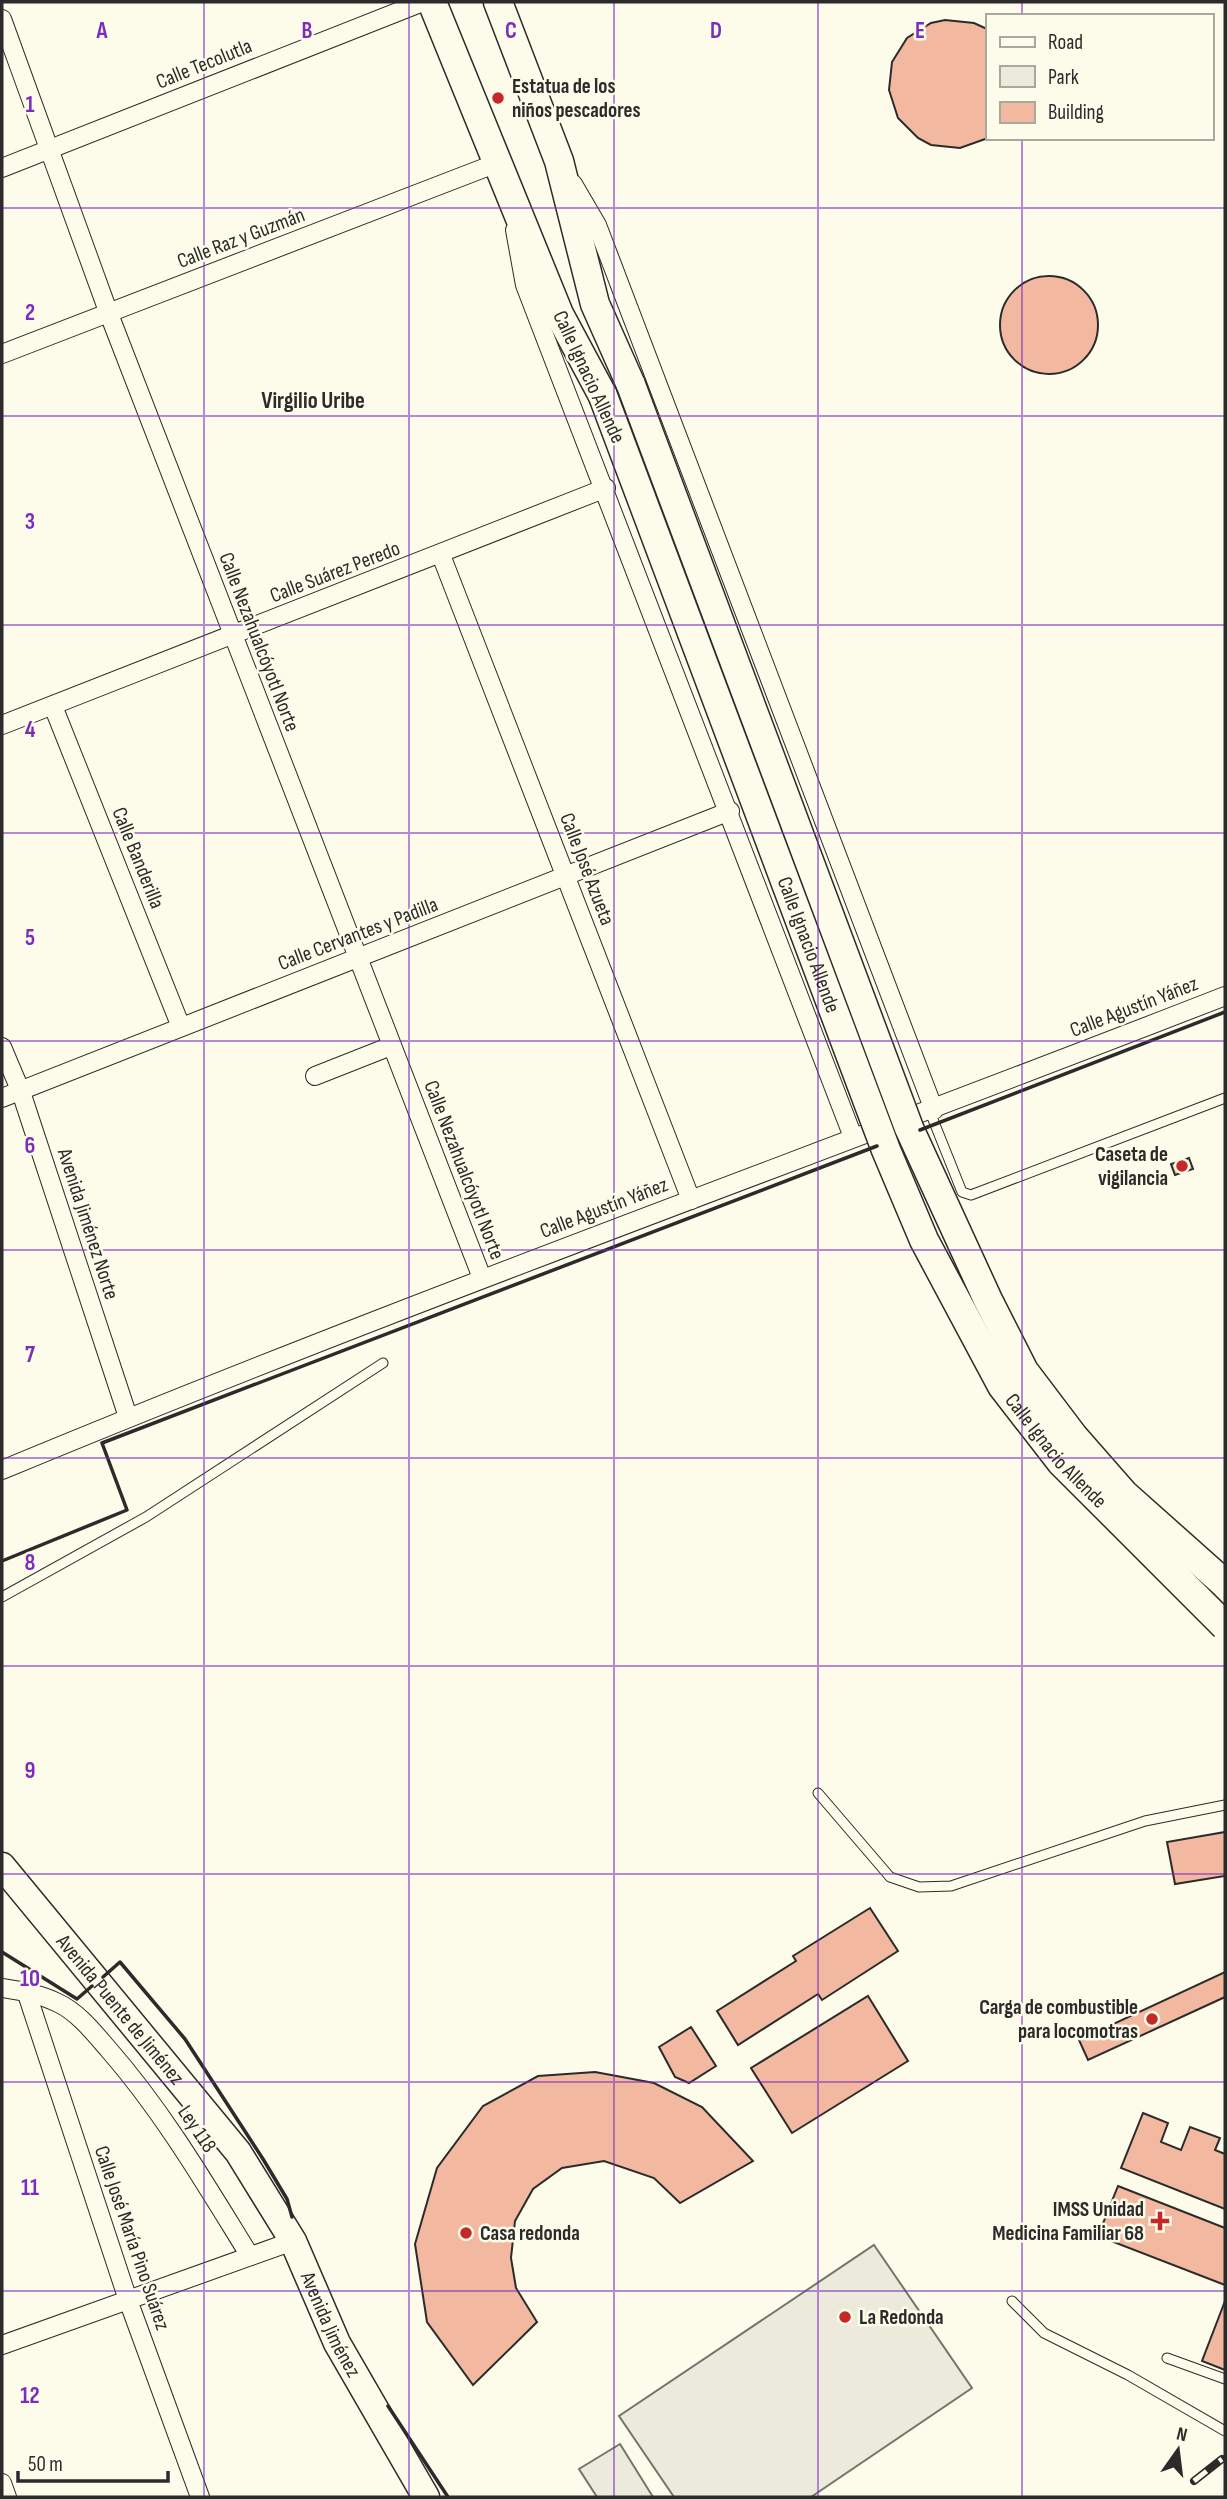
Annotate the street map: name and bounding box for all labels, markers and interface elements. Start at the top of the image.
legend [986,14,1213,140]
text: A [96,17,109,45]
text: B [302,17,313,45]
text: C [505,17,517,45]
text: D [710,17,722,45]
text: E [915,17,925,45]
text: Road [1048,30,1083,55]
street label: Calle Tecolutla [152,33,256,95]
text: Park [1048,65,1079,90]
place label: Estatua de los niños pescadores [512,74,640,123]
marker: Estatua de los niños pescadores [490,90,506,106]
text: 1 [25,91,35,119]
text: Building [1048,100,1104,125]
street label: Calle Raz y Guzmán [174,202,308,274]
text: 2 [25,299,35,327]
street label: Calle Ignacio Allende [547,307,631,447]
district label: Virgilio Uribe [261,387,365,415]
text: 3 [25,508,35,536]
street label: Calle Suárez Peredo [266,536,404,608]
street label: Calle Nezahualcóyotl Norte [213,549,305,735]
text: 4 [25,716,36,744]
street label: Calle Banderilla [106,804,170,912]
street label: Calle José Azueta [554,809,620,929]
street label: Calle Ignacio Allende [772,873,846,1016]
street label: Calle Cervantes y Padilla [274,892,442,976]
text: 5 [25,924,35,952]
street label: Calle Agustín Yáñez [1066,971,1202,1043]
street label: Calle Nezahualcóyotl Norte [418,1077,510,1263]
text: 6 [25,1132,35,1160]
place label: Caseta de vigilancia [1095,1142,1168,1191]
street label: Avenida Jiménez Norte [52,1145,124,1303]
marker: Caseta de vigilancia [1174,1158,1190,1174]
street label: Calle Agustín Yáñez [536,1172,672,1244]
text: 7 [25,1341,35,1369]
street label: Calle Ignacio Allende [1000,1388,1112,1513]
text: 8 [25,1549,36,1577]
text: 9 [25,1757,35,1785]
street label: Avenida Puente de Jiménez [51,1929,190,2090]
text: 10 [20,1965,40,1993]
place label: Carga de combustible para locomotras [979,1995,1138,2044]
marker: Carga de combustible para locomotras [1144,2011,1160,2027]
street label: Ley 118 [172,2101,222,2157]
street label: Calle José María Pino Suárez [89,2143,175,2334]
text: 11 [21,2174,39,2202]
place label: IMSS Unidad Medicina Familiar 68 [992,2197,1144,2246]
marker: IMSS Unidad Medicina Familiar 68 [1150,2211,1170,2231]
place label: Casa redonda [480,2221,580,2246]
marker: Casa redonda [458,2225,474,2241]
street label: Avenida Jiménez [295,2267,367,2382]
place label: La Redonda [859,2305,944,2330]
marker: La Redonda [837,2309,853,2325]
text: 12 [20,2382,40,2410]
north arrow [1143,2415,1213,2485]
text: N [1174,2423,1189,2447]
scale bar [18,2440,168,2484]
text: 50 m [28,2452,63,2477]

